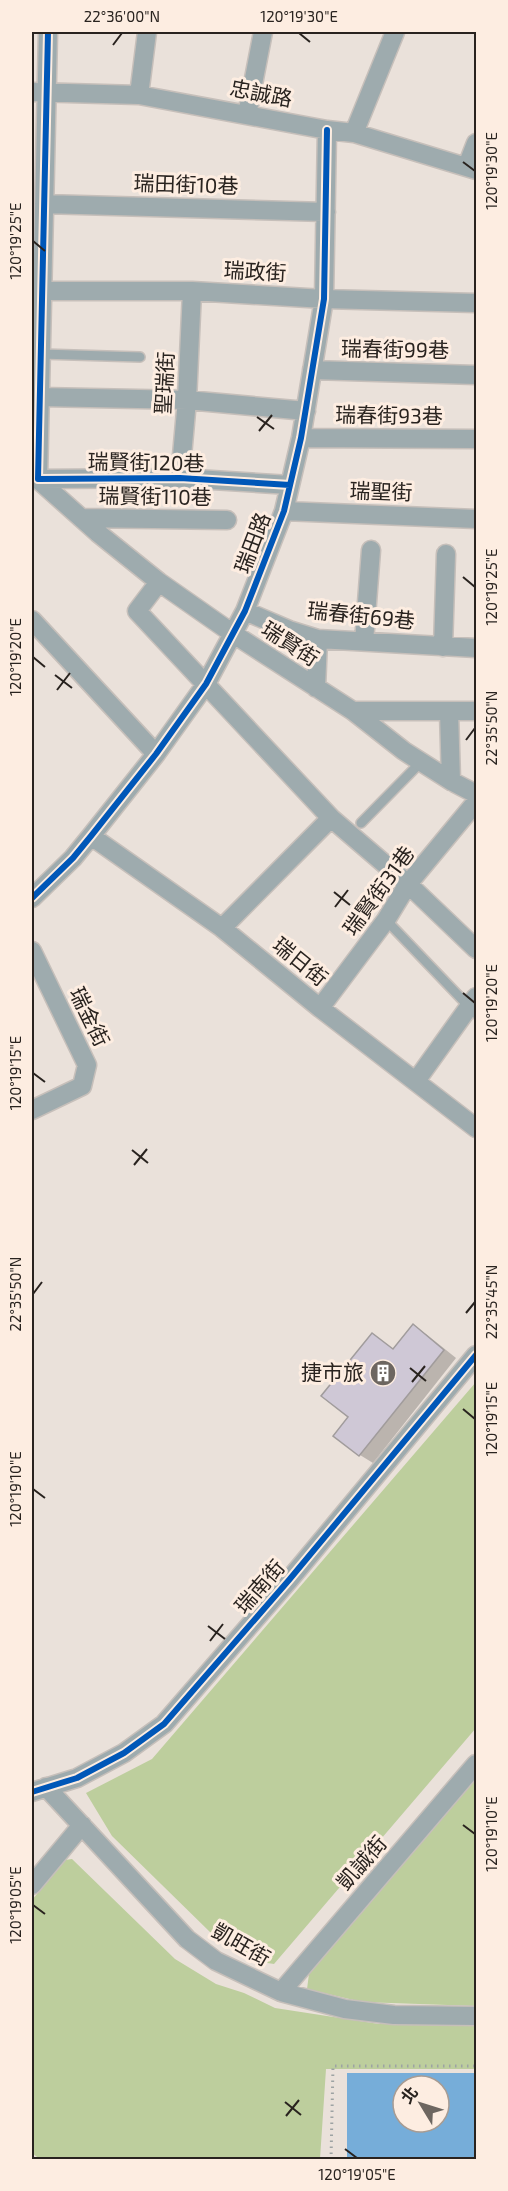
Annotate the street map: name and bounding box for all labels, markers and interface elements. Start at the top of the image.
text: 22°36'00"N [84,7,160,25]
text: 120°19'30"E [260,7,338,25]
street label: 忠誠路 [228,74,295,111]
text: 120°19'30"E [482,132,500,210]
street label: 瑞田街10巷 [133,169,239,198]
text: 120°19'25"E [6,203,24,279]
street label: 瑞政街 [223,256,287,285]
street label: 瑞春街99巷 [341,335,449,362]
street label: 聖瑞街 [149,351,178,415]
street label: 瑞春街93巷 [335,401,443,428]
street label: 瑞賢街120巷 [87,448,205,475]
street label: 瑞聖街 [349,477,413,504]
street label: 瑞賢街110巷 [98,482,212,509]
street label: 瑞田路 [229,509,275,576]
text: 120°19'25"E [482,549,500,625]
street label: 瑞春街69巷 [306,596,416,633]
street label: 瑞賢街 [258,615,324,670]
text: 120°19'20"E [6,618,24,696]
text: 22°35'50"N [482,691,500,765]
street label: 瑞賢街31巷 [337,841,418,940]
street label: 瑞日街 [269,931,333,990]
text: 120°19'20"E [482,964,500,1042]
street label: 瑞金街 [65,983,115,1050]
text: 120°19'15"E [6,1036,24,1110]
text: 22°35'50"N [6,1257,24,1331]
text: 22°35'45"N [482,1265,500,1339]
building icon: 捷市旅 [368,1358,398,1388]
place label: 捷市旅 [301,1359,364,1384]
text: 120°19'15"E [482,1382,500,1456]
text: 120°19'10"E [6,1451,24,1527]
street label: 瑞南街 [229,1554,289,1618]
text: 120°19'10"E [482,1796,500,1872]
street label: 凱誠街 [331,1830,391,1894]
text: 120°19'05"E [6,1866,24,1944]
street label: 凱旺街 [208,1917,275,1970]
north arrow [391,2074,451,2134]
text: 北 [396,2082,421,2107]
text: 120°19'05"E [318,2165,396,2183]

